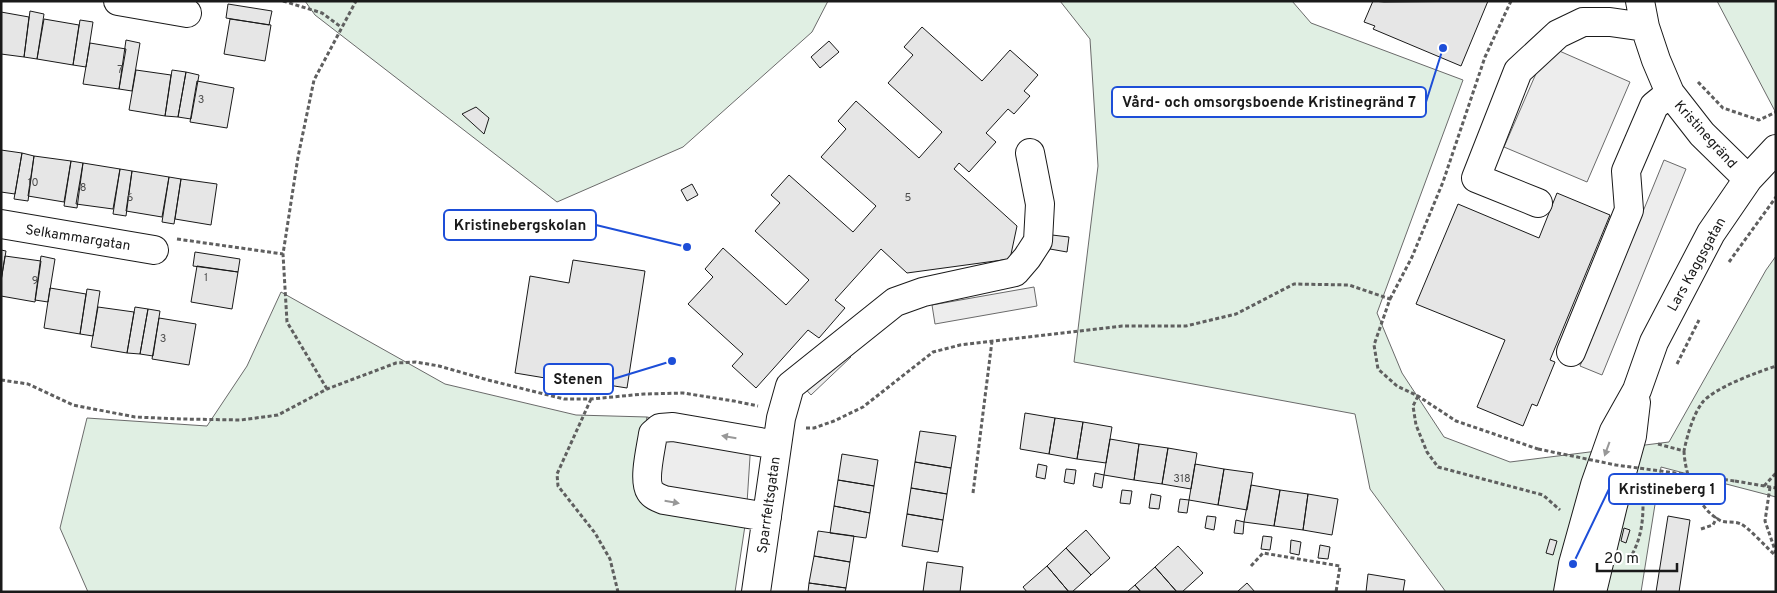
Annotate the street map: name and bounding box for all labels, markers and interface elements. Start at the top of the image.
house number: 7 [117,63,123,77]
callout: Vård- och omsorgsboende Kristinegränd 7 [1112,87,1426,117]
house number: 3 [198,93,204,107]
text: Vård- och omsorgsboende Kristinegränd 7 [1122,94,1416,113]
street label: Kristinegränd [1670,98,1740,172]
house number: 10 [27,176,39,190]
house number: 8 [80,181,86,195]
house number: 6 [127,191,133,205]
house number: 5 [905,191,912,205]
callout: Kristinebergskolan [444,210,596,240]
street label: Lars Kaggsgatan [1664,215,1730,315]
text: Kristinebergskolan [454,217,586,236]
street label: Selkammargatan [24,222,132,255]
house number: 1 [204,271,208,285]
house number: 9 [32,274,38,288]
house number: 3 [160,332,166,346]
callout: Stenen [544,364,613,394]
text: Stenen [553,371,603,390]
one-way arrow [720,432,736,440]
one-way arrow [1603,442,1610,457]
street label: Sparrfeltsgatan [754,456,785,555]
house number: 318 [1173,472,1191,486]
callout: Kristineberg 1 [1609,474,1725,504]
text: Kristineberg 1 [1619,481,1715,500]
one-way arrow [664,498,680,506]
scale bar [1597,540,1677,572]
text: 20 m [1604,550,1639,569]

